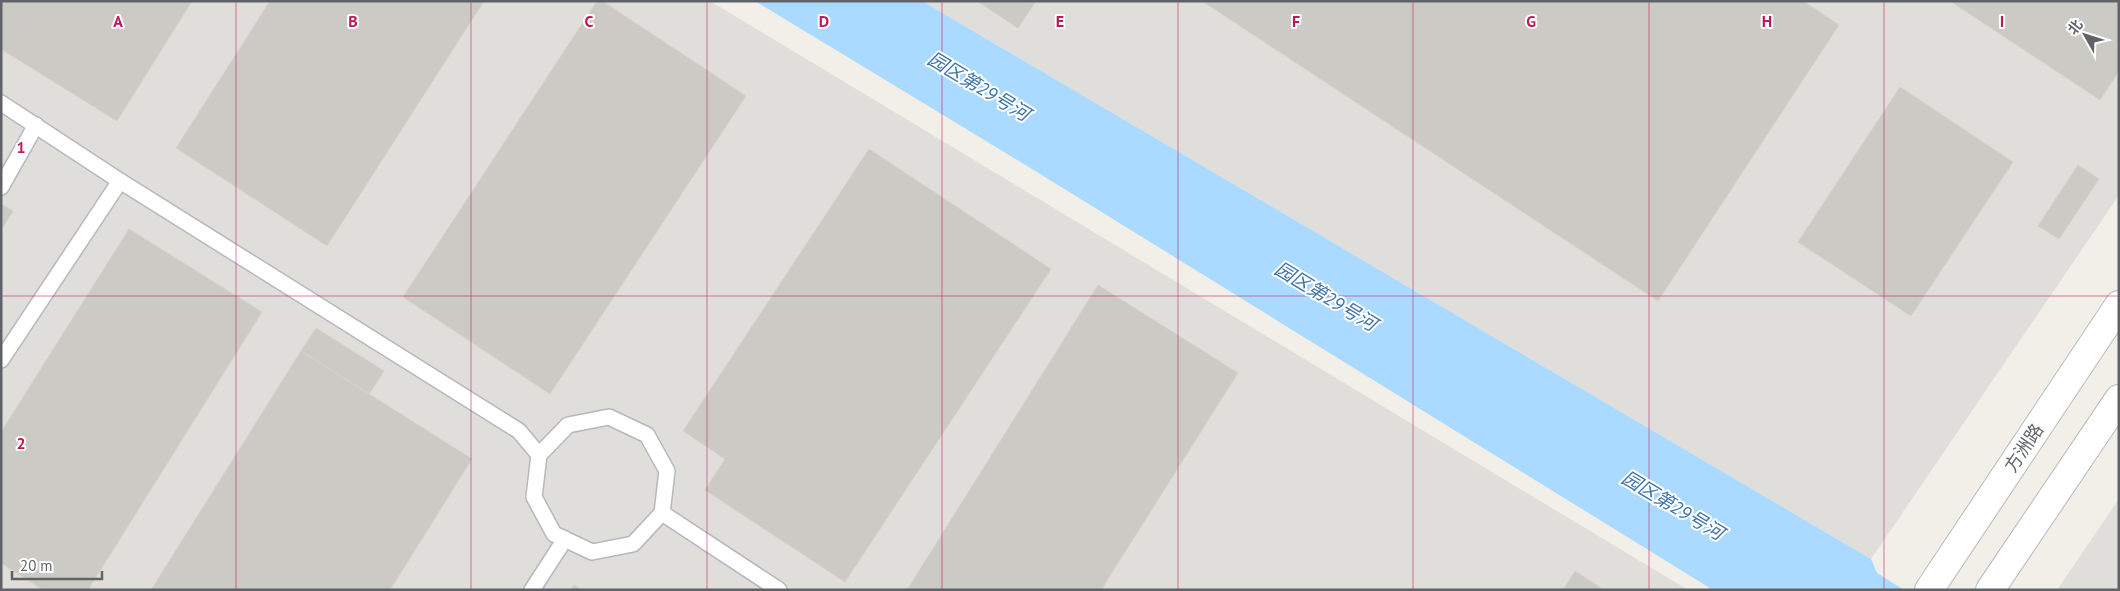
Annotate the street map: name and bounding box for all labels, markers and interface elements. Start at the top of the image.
north arrow [2060,10,2110,60]
text: A [113,11,123,31]
text: B [348,11,358,31]
text: C [585,11,594,31]
text: D [819,11,829,31]
text: E [1056,11,1064,31]
text: F [1292,11,1300,31]
text: G [1526,11,1536,31]
text: H [1762,11,1772,31]
text: I [2000,11,2004,31]
text: 北 [2063,16,2086,38]
water label: 园区第29号河 [924,46,1038,128]
text: 1 [16,137,26,157]
water label: 园区第29号河 [1271,256,1385,338]
street label: 方洲路 [1999,419,2048,477]
text: 2 [16,433,26,453]
water label: 园区第29号河 [1618,465,1732,547]
scale bar [12,548,102,580]
text: 20 m [20,556,53,575]

